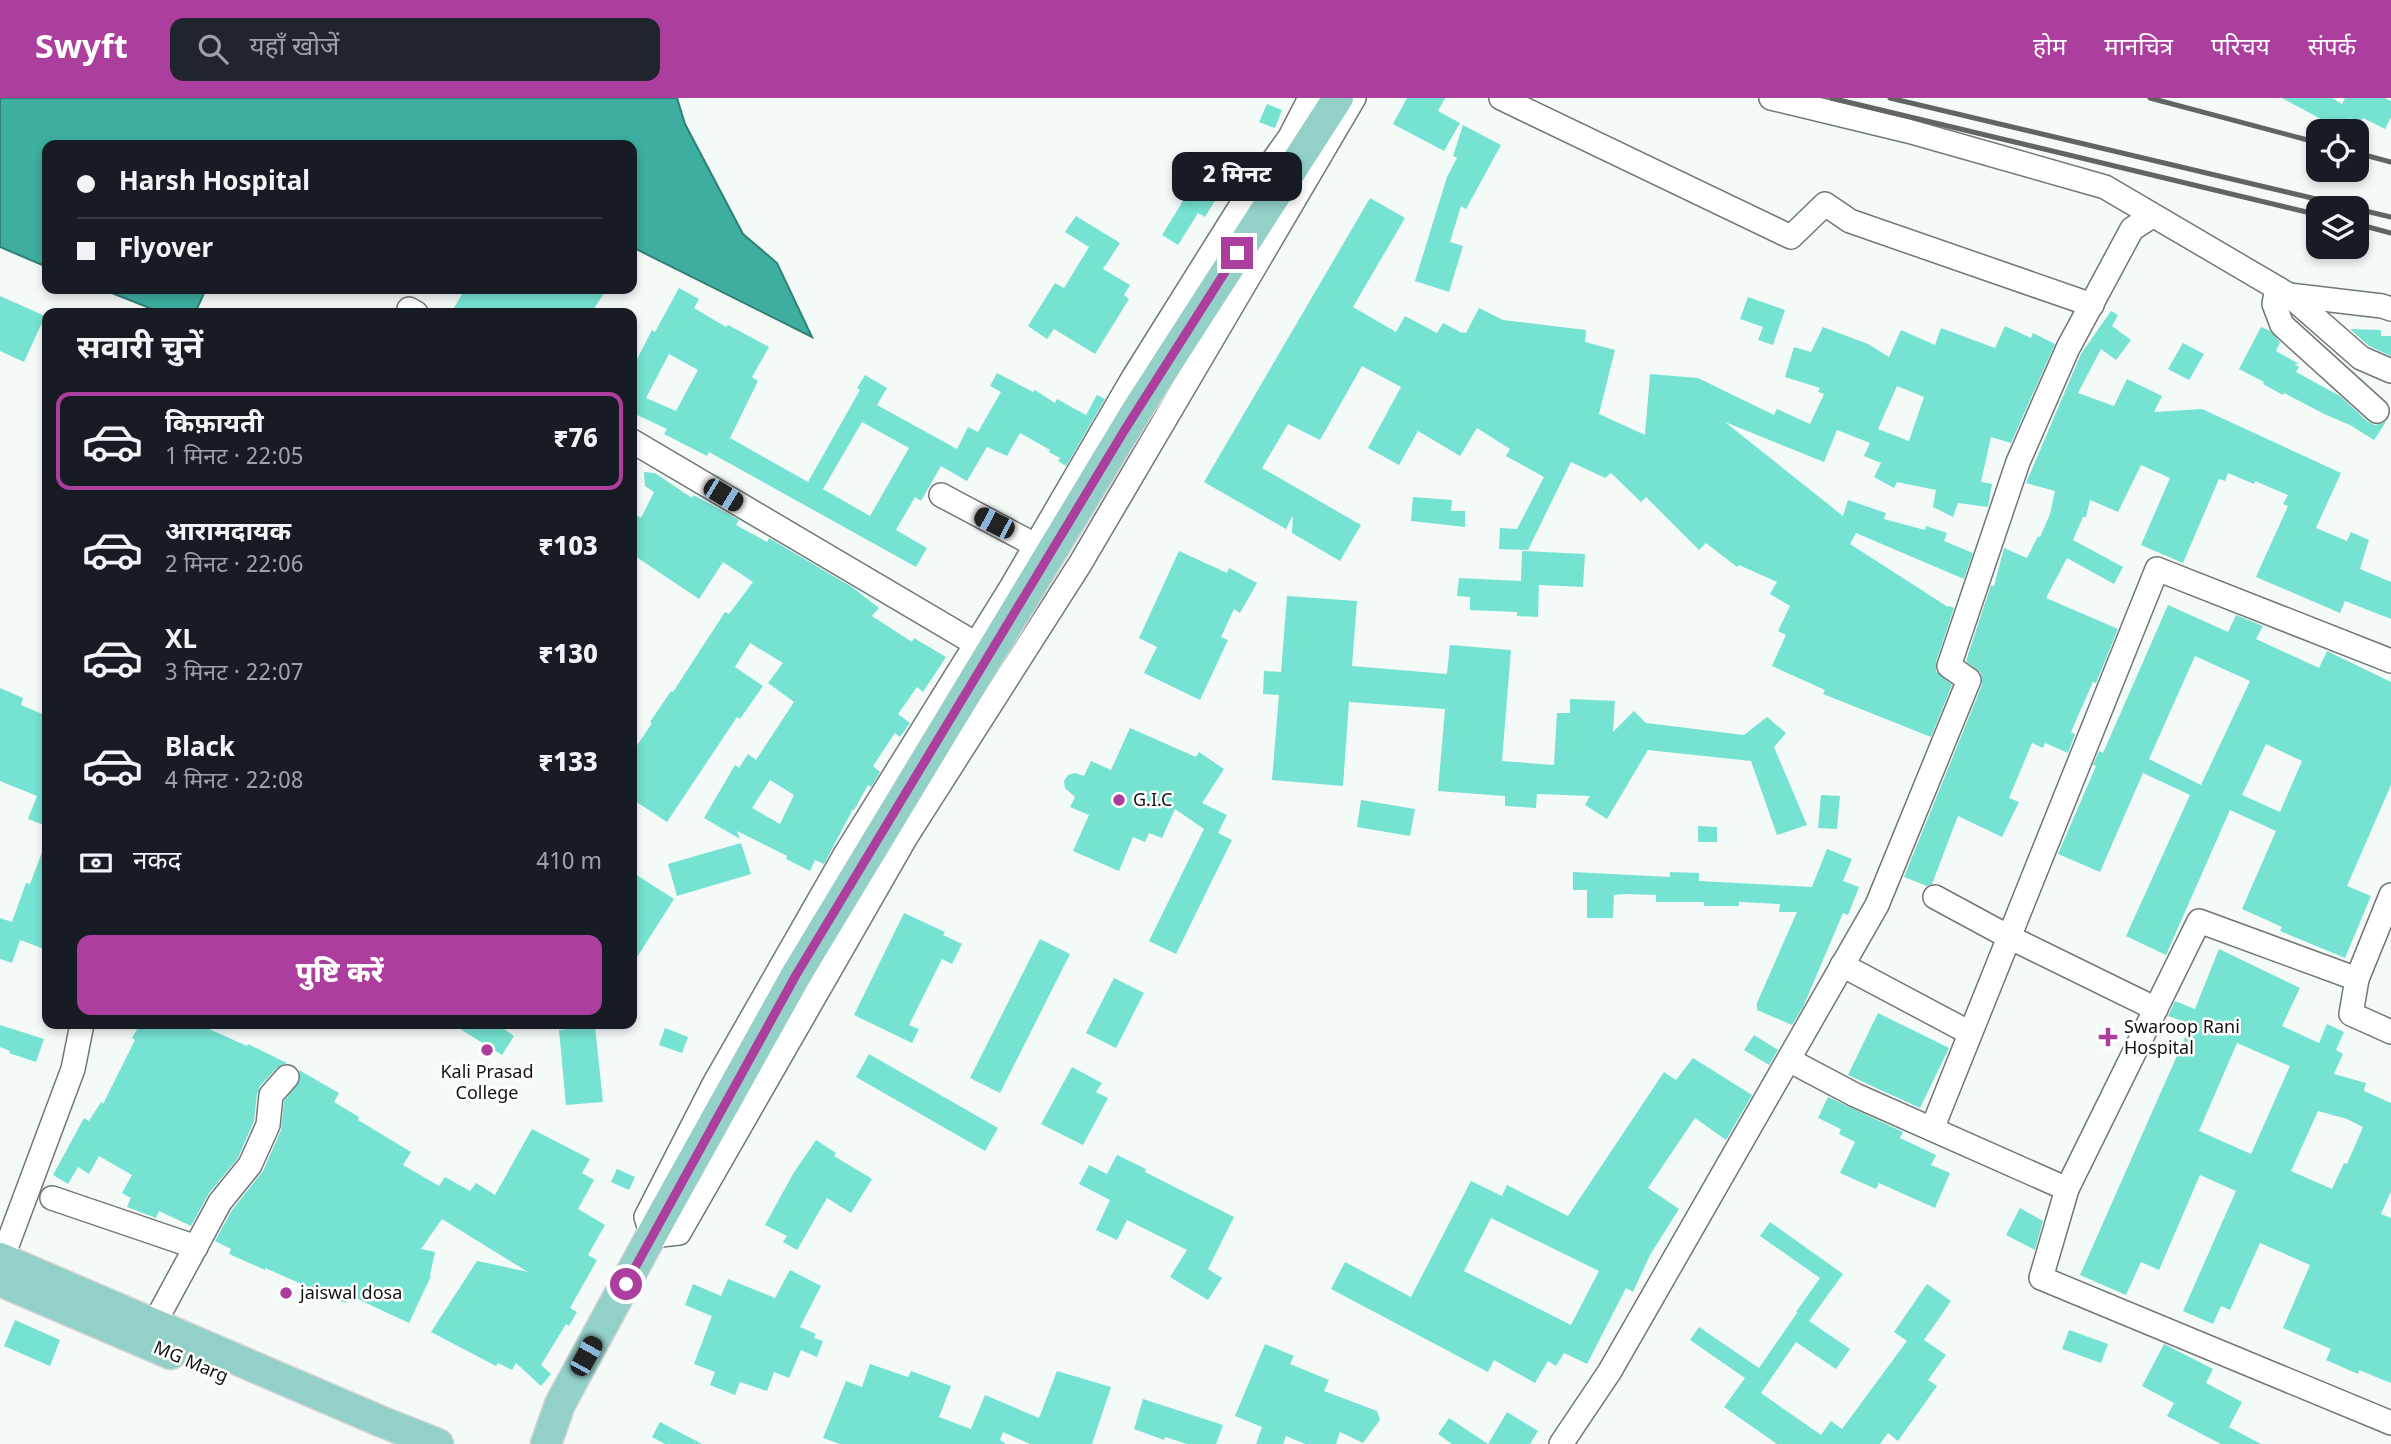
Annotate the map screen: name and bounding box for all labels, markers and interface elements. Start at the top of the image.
search box [170,18,660,81]
text: Swyft [35,28,128,71]
icon: search [194,30,232,68]
text: यहाँ खोजें [250,32,339,66]
text: होम [2033,33,2066,65]
text: मानचित्र [2104,33,2173,65]
text: परिचय [2211,33,2270,65]
text: संपर्क [2308,33,2356,65]
map controls [2306,119,2369,259]
button: locate [2306,119,2369,182]
callout: 2 मिनट [1172,152,1302,200]
text: 2 मिनट [1203,161,1271,191]
text: Harsh Hospital [119,167,310,201]
button: layers [2306,196,2369,259]
text: Flyover [119,234,213,268]
route end [1221,237,1253,269]
text: सवारी चुनें [77,329,203,371]
text: किफ़ायती [165,409,264,443]
icon: car [81,410,144,473]
text: ₹76 [553,424,598,458]
text: 1 मिनट · 22:05 [165,443,303,473]
car [700,475,747,515]
car [971,504,1018,542]
text: आरामदायक [165,517,291,551]
icon: car [81,518,144,581]
text: ₹103 [538,532,598,566]
text: 2 मिनट · 22:06 [165,551,303,581]
text: XL [165,625,197,659]
icon: car [81,626,144,689]
text: ₹130 [538,640,598,674]
text: 3 मिनट · 22:07 [165,659,303,689]
text: Black [165,733,235,767]
icon: car [81,734,144,797]
text: ₹133 [538,748,598,782]
text: 4 मिनट · 22:08 [165,767,303,797]
place label: G.I.C [1133,790,1172,813]
marker: G.I.C [1111,792,1127,808]
icon: cash [77,844,115,882]
text: नकद [133,846,181,880]
text: 410 m [536,848,602,878]
button: पुष्टि करें [77,935,602,1015]
place label: Swaroop Rani Hospital [2124,1017,2240,1061]
marker: Swaroop Rani Hospital [2098,1027,2118,1047]
marker: Kali Prasad College [479,1042,495,1058]
place label: Kali Prasad College [440,1062,534,1106]
route start [610,1268,642,1300]
place label: jaiswal dosa [299,1283,402,1306]
marker: jaiswal dosa [278,1285,294,1301]
car [567,1333,606,1379]
street label: MG Marg [150,1337,231,1389]

